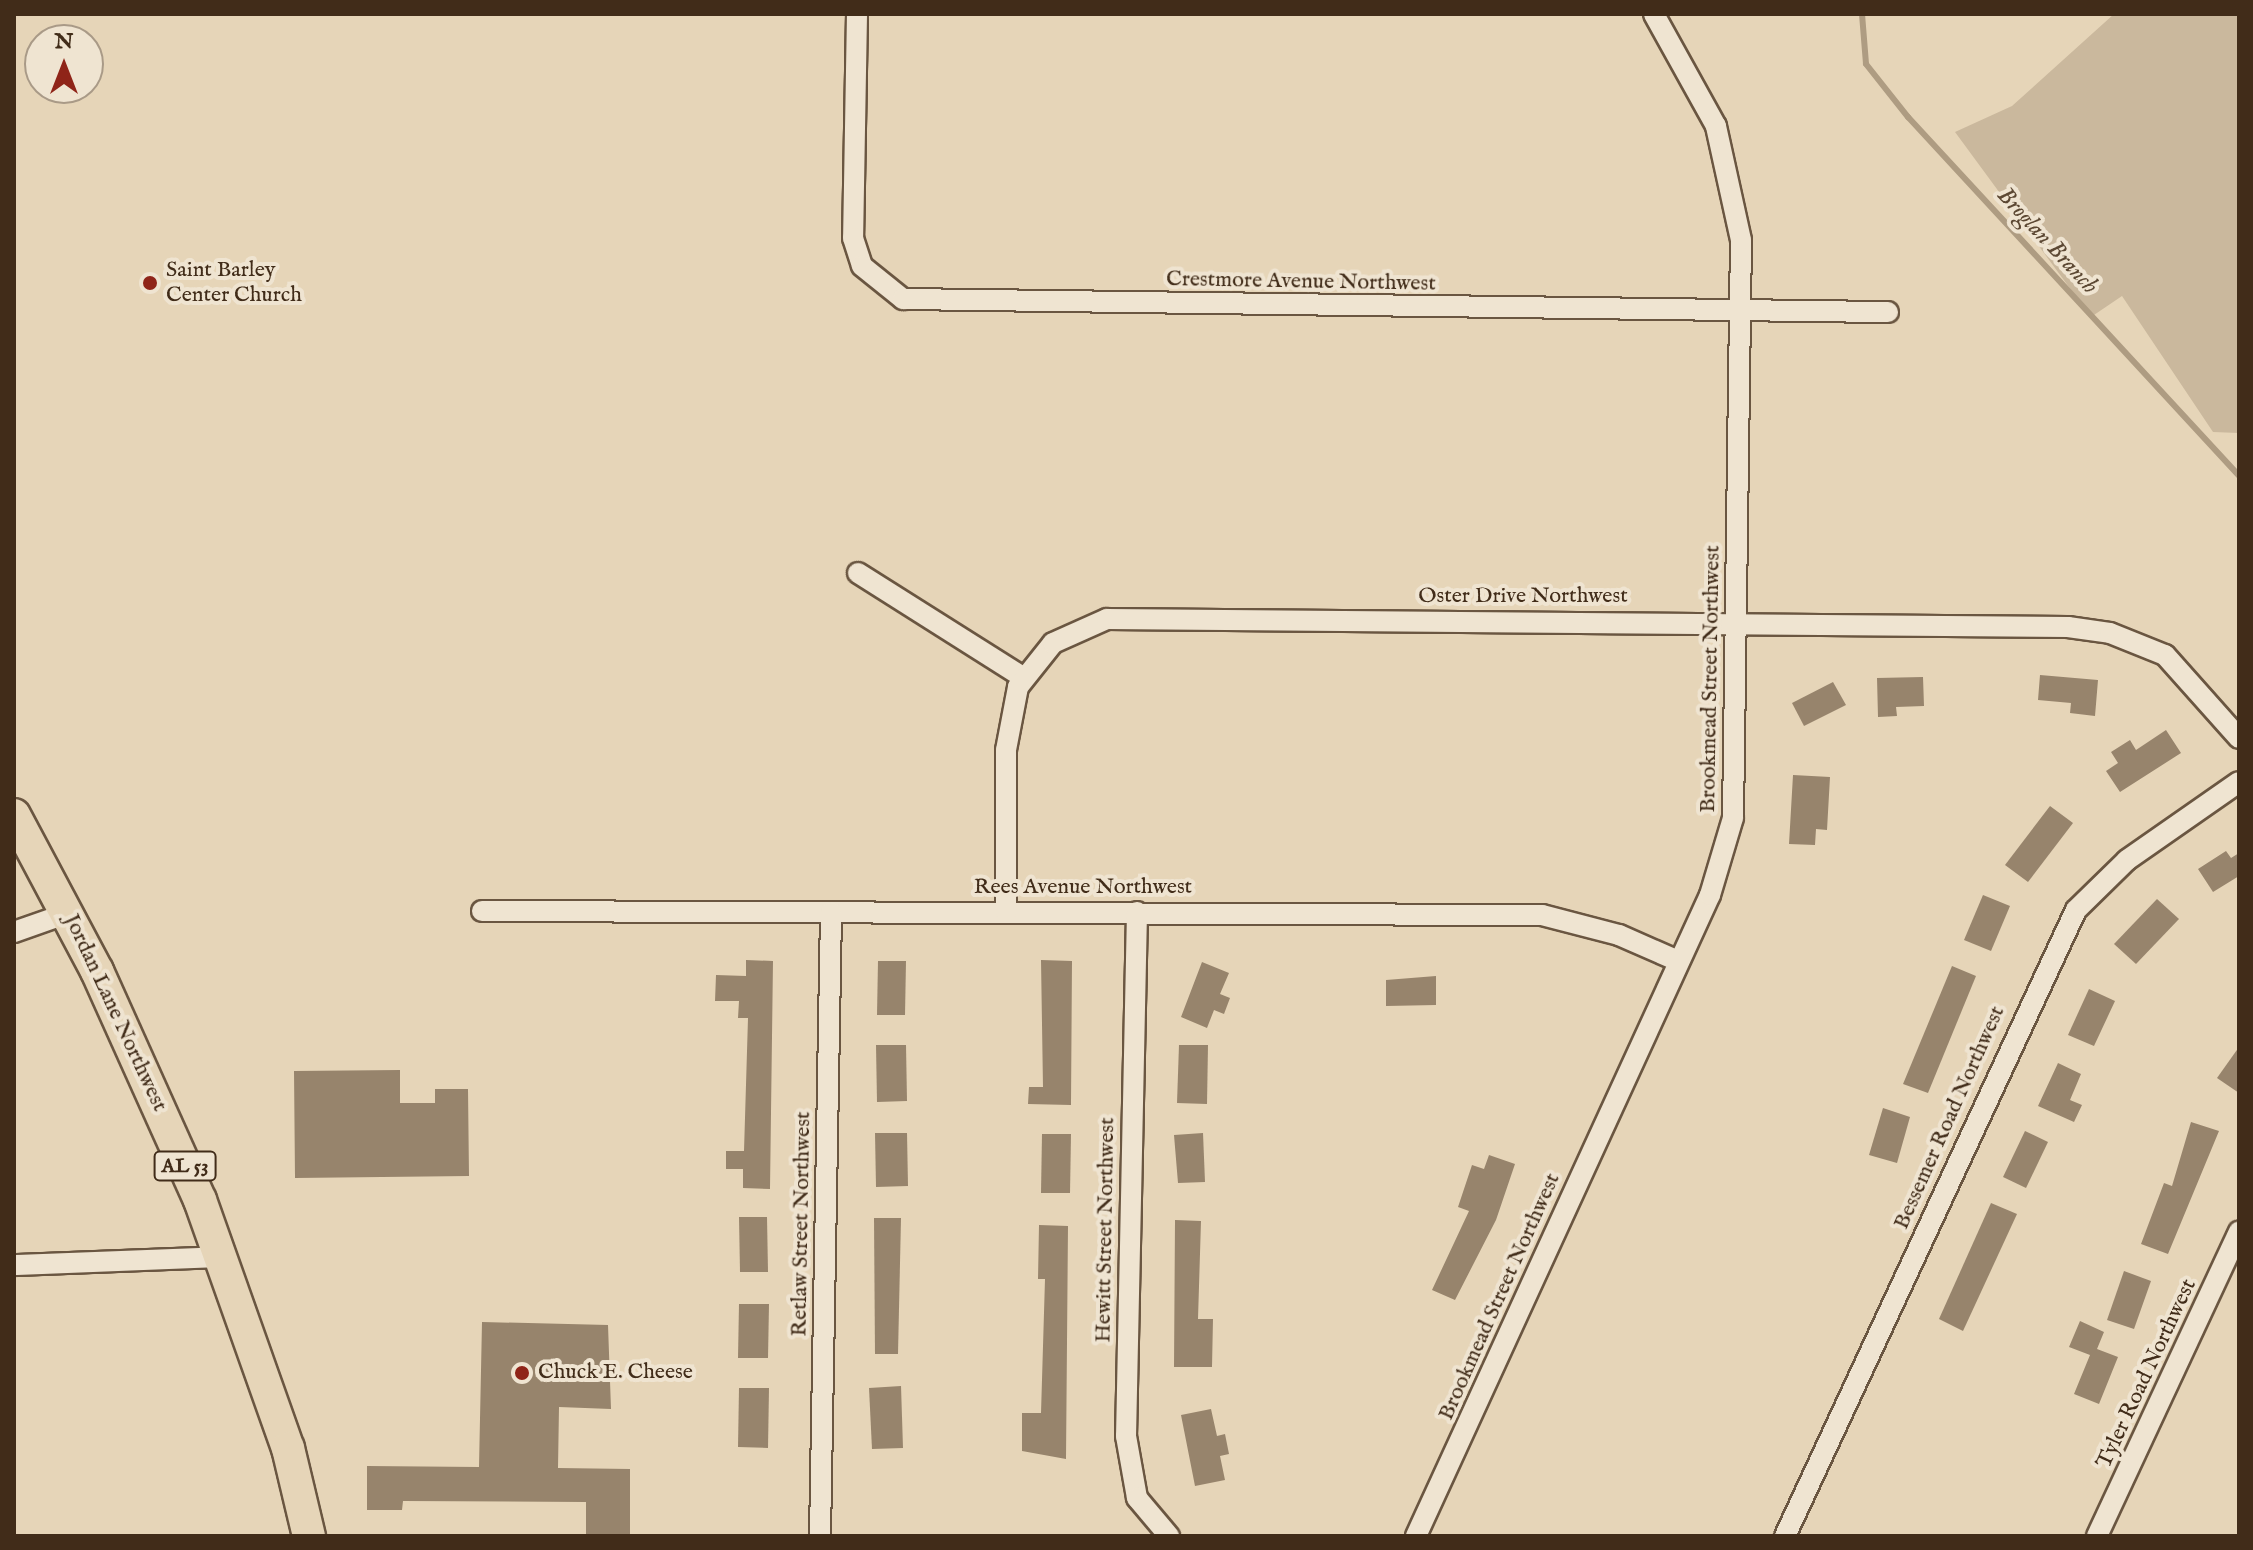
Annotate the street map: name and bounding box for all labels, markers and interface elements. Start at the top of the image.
north arrow [24,24,104,104]
text: N [54,28,74,56]
water label: Broglan Branch [1990,182,2104,300]
place label: Saint Barley Center Church [166,257,302,308]
street label: Crestmore Avenue Northwest [1166,266,1436,298]
marker: Saint Barley Center Church [141,274,159,292]
street label: Brookmead Street Northwest [1695,545,1727,813]
street label: Oster Drive Northwest [1418,584,1628,610]
street label: Rees Avenue Northwest [974,875,1192,901]
street label: Jordan Lane Northwest [58,910,172,1116]
street label: Bessemer Road Northwest [1889,1002,2011,1234]
street label: Retlaw Street Northwest [787,1111,817,1337]
street label: Hewitt Street Northwest [1091,1117,1121,1343]
road number: AL 53 [153,1150,217,1182]
street label: Brookmead Street Northwest [1434,1169,1566,1425]
street label: Tyler Road Northwest [2092,1275,2202,1473]
place label: Chuck E. Cheese [538,1360,693,1386]
marker: Chuck E. Cheese [513,1364,531,1382]

